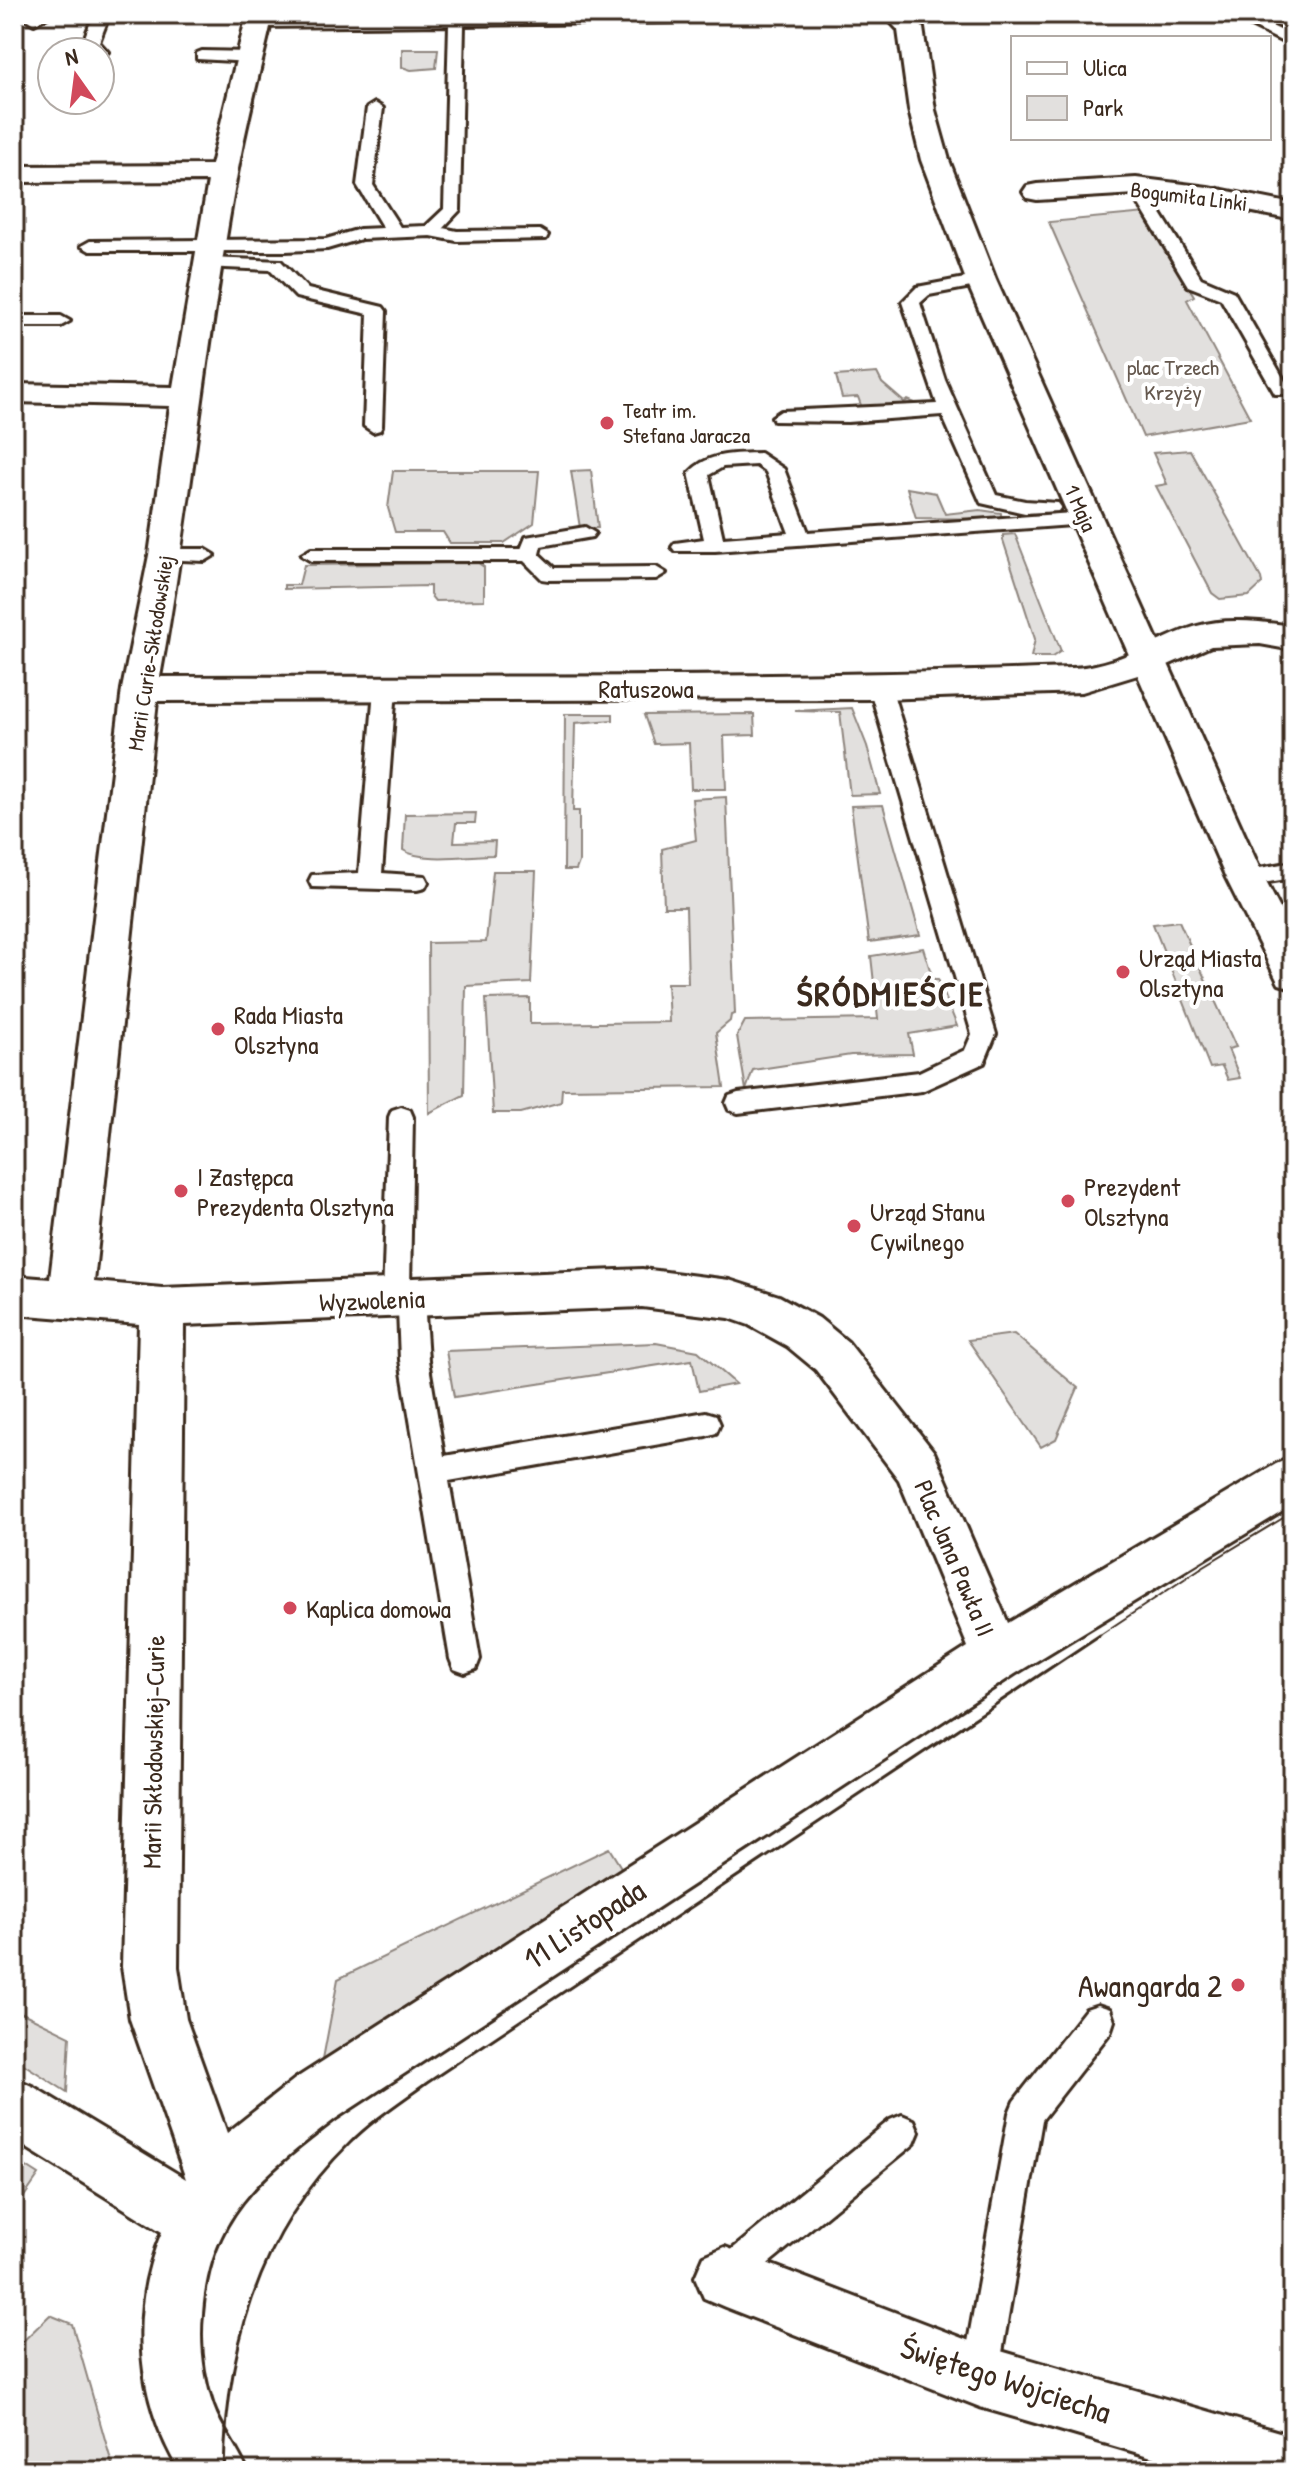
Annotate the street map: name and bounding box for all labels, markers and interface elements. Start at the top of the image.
north arrow [36,36,116,116]
legend [1011,36,1271,140]
text: N [62,41,81,73]
text: Ulica [1083,51,1127,83]
text: Park [1083,91,1123,123]
street label: Bogumiła Linki [1129,174,1249,218]
park label: plac Trzech Krzyży [1127,352,1219,407]
place label: Teatr im. Stefana Jaracza [623,395,750,450]
marker: Teatr im. Stefana Jaracza [598,414,616,432]
street label: 1 Maja [1057,480,1105,537]
street label: Marii Curie-Skłodowskiej [120,553,180,753]
street label: Ratuszowa [598,671,694,706]
place label: Urząd Miasta Olsztyna [1139,940,1261,1005]
marker: Urząd Miasta Olsztyna [1114,963,1132,981]
district label: ŚRÓDMIEŚCIE [797,971,985,1017]
place label: Rada Miasta Olsztyna [234,997,343,1062]
marker: Rada Miasta Olsztyna [209,1020,227,1038]
place label: I Zastępca Prezydenta Olsztyna [197,1159,394,1224]
place label: Prezydent Olsztyna [1084,1169,1181,1234]
marker: I Zastępca Prezydenta Olsztyna [172,1182,190,1200]
marker: Prezydent Olsztyna [1059,1192,1077,1210]
place label: Urząd Stanu Cywilnego [870,1194,985,1259]
marker: Urząd Stanu Cywilnego [845,1217,863,1235]
street label: Wyzwolenia [319,1281,425,1319]
street label: Plac Jana Pawła II [906,1475,1004,1641]
place label: Kaplica domowa [306,1591,451,1626]
marker: Kaplica domowa [281,1599,299,1617]
street label: Marii Skłodowskiej-Curie [133,1635,173,1869]
street label: 11 Listopada [515,1869,653,1979]
place label: Awangarda 2 [1078,1964,1222,2007]
marker: Awangarda 2 [1229,1976,1247,1994]
street label: Świętego Wojciecha [895,2325,1117,2433]

